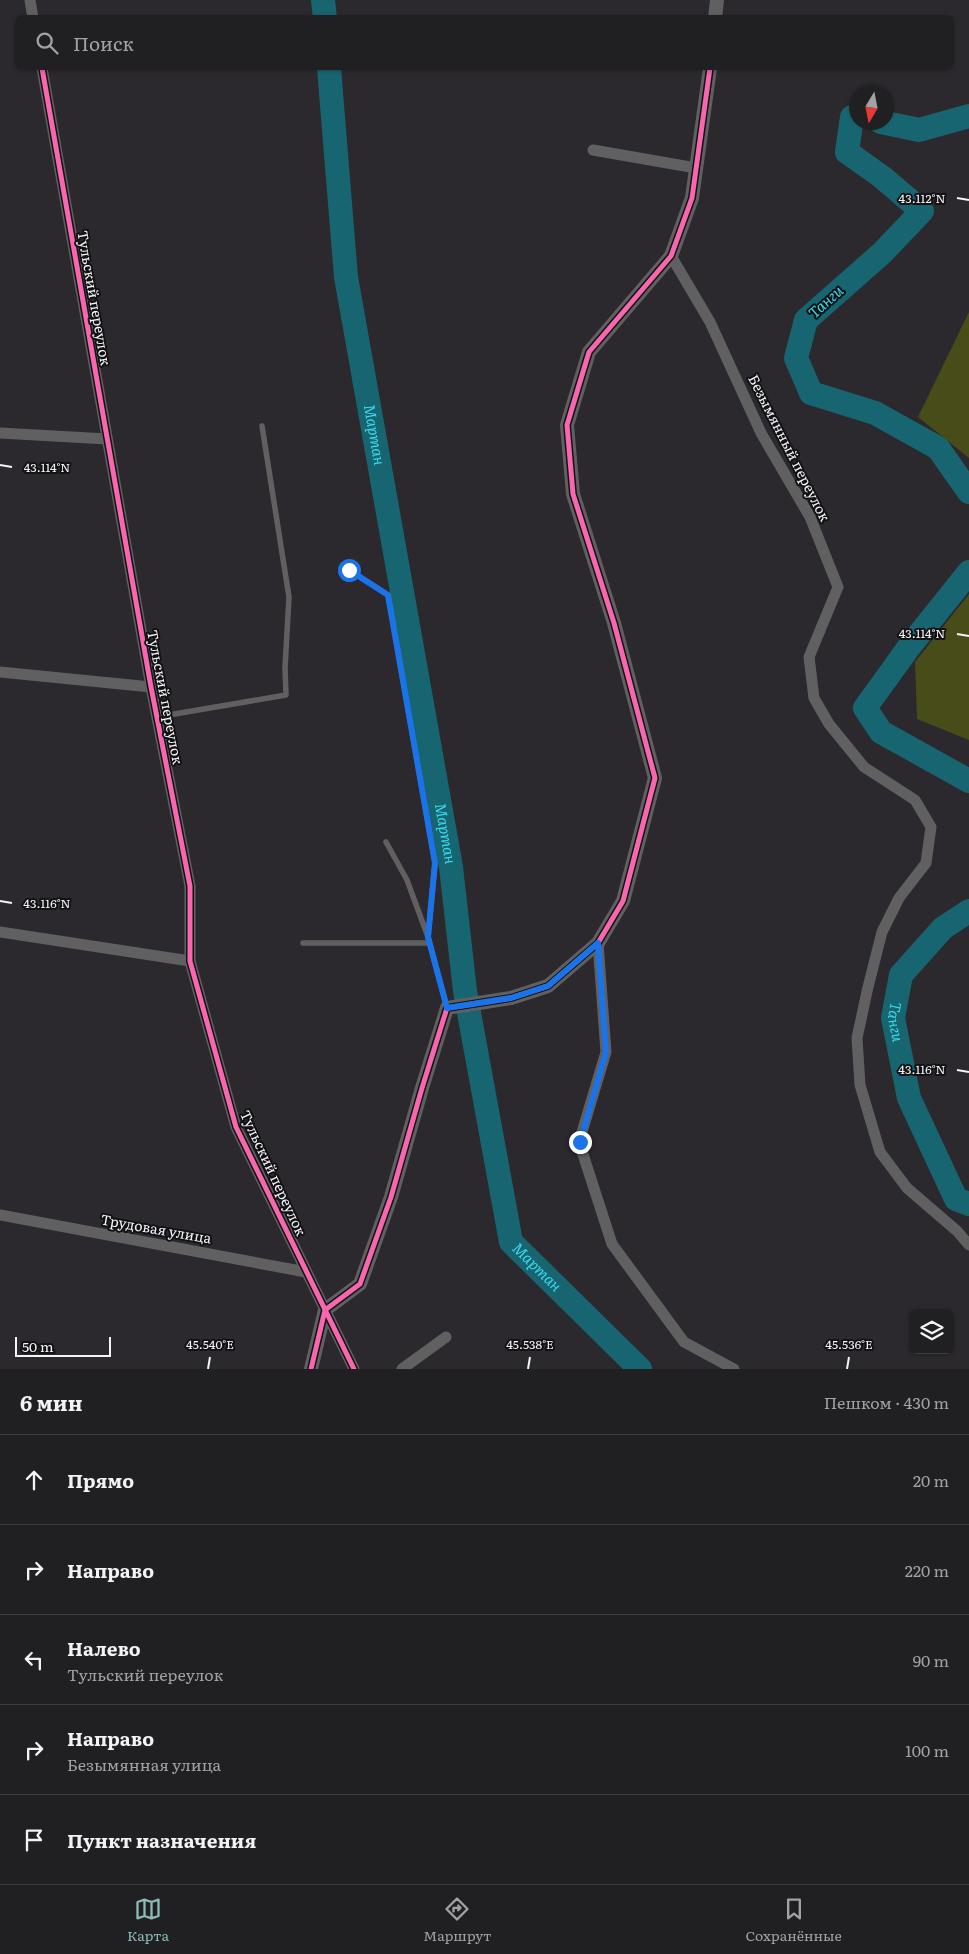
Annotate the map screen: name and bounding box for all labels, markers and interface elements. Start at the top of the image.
search box [15,15,954,70]
icon: search [33,29,61,57]
text: Поиск [73,29,134,57]
north arrow [849,85,894,130]
text: 43.112°N [899,189,945,207]
street label: Тульский переулок [73,229,117,368]
water label: Танги [802,279,848,323]
street label: Безымянный переулок [744,371,836,525]
water label: Мартан [359,402,392,467]
text: 43.114°N [24,458,70,476]
route start [338,559,361,582]
text: 43.114°N [899,624,945,642]
street label: Тульский переулок [143,628,189,766]
water label: Мартан [430,801,463,866]
text: 43.116°N [23,894,71,912]
water label: Танги [883,1000,911,1044]
text: 43.116°N [898,1060,946,1078]
street label: Тульский переулок [236,1106,312,1239]
route end [569,1131,592,1154]
street label: Трудовая улица [99,1208,214,1248]
water label: Мартан [508,1236,568,1296]
map controls [909,1309,954,1354]
button: layers [909,1309,954,1354]
scale bar [15,1334,111,1357]
text: 45.540°E [186,1335,234,1353]
text: 45.538°E [506,1335,554,1353]
text: 45.536°E [825,1335,873,1353]
text: 50 m [22,1336,54,1356]
text: 6 мин [20,1386,83,1417]
text: Пешком · 430 m [824,1390,949,1414]
icon: ahead [20,1466,48,1494]
text: Прямо [67,1466,134,1494]
text: 20 m [913,1468,949,1492]
icon: right [20,1556,48,1584]
text: Направо [67,1556,154,1584]
text: 220 m [905,1558,949,1582]
text: Налево [67,1634,141,1662]
icon: left [20,1646,48,1674]
text: 90 m [913,1648,949,1672]
text: Тульский переулок [67,1662,223,1686]
text: Направо [67,1724,154,1752]
icon: right [20,1736,48,1764]
text: 100 m [905,1738,949,1762]
text: Безымянная улица [67,1752,221,1776]
icon: arrive [20,1826,48,1854]
text: Пункт назначения [67,1826,256,1854]
tab: Карта [127,1895,169,1945]
tab: Маршрут [423,1895,491,1945]
tab: Сохранённые [746,1895,842,1945]

